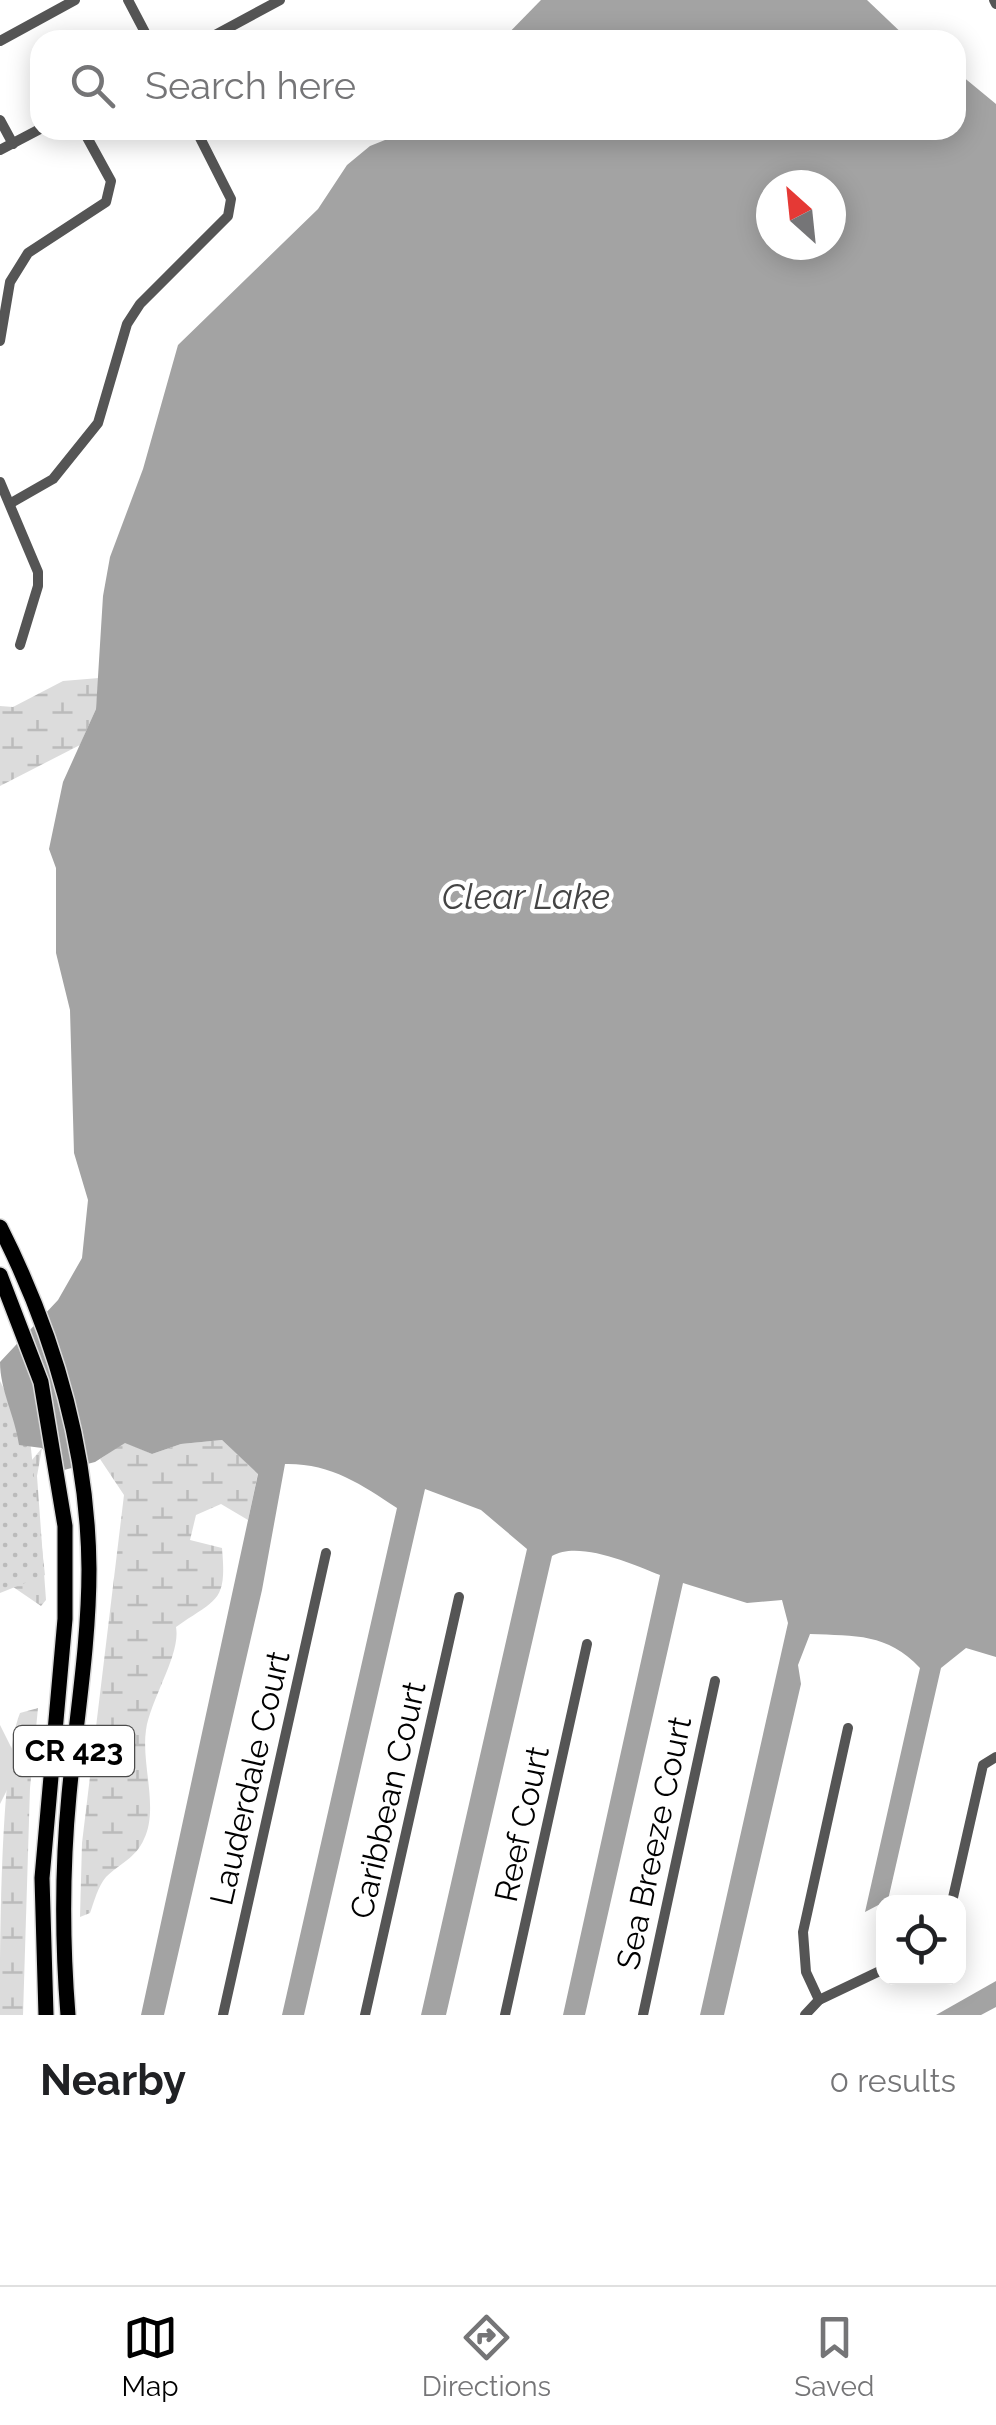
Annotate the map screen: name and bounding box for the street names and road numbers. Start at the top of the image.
street label: Lauderdale Court [202,1647,297,1908]
street label: Caribbean Court [342,1678,433,1922]
street label: Sea Breeze Court [609,1713,698,1973]
road number: CR 423 [14,1726,134,1776]
street label: Reef Court [487,1743,556,1905]

